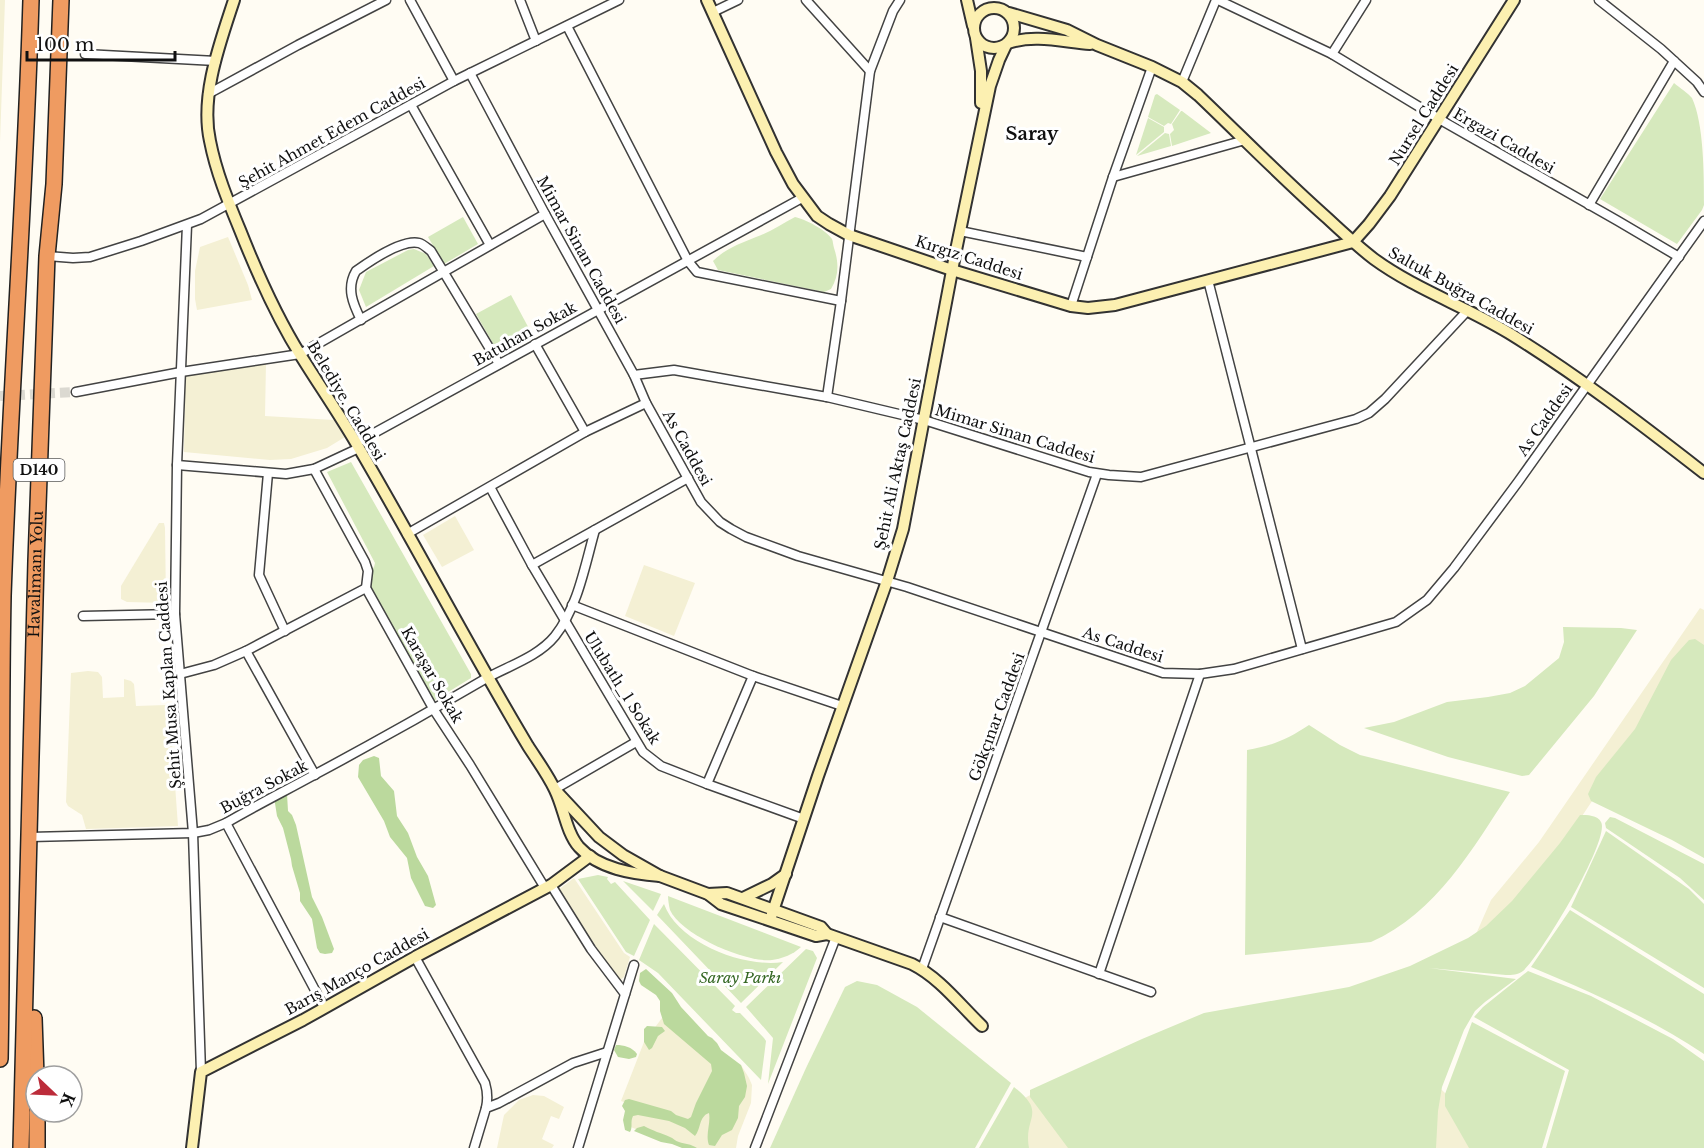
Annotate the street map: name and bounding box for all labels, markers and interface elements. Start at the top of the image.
scale bar [27,24,176,62]
text: 100 m [36,34,94,56]
street label: Nursel Caddesi [1385,60,1462,169]
street label: Şehit Ahmet Edem Caddesi [235,73,429,192]
street label: Ergazi Caddesi [1450,104,1558,177]
district label: Saray [1006,123,1059,145]
street label: Mimar Sinan Caddesi [533,172,630,327]
street label: Kırgız Caddesi [913,231,1025,284]
street label: Saltuk Buğra Caddesi [1385,243,1537,338]
street label: Batuhan Sokak [470,297,580,370]
street label: Belediye. Caddesi [303,338,390,464]
street label: Şehit Ali Aktaş Caddesi [870,376,925,552]
street label: As Caddesi [1512,380,1576,460]
street label: Mimar Sinan Caddesi [933,400,1097,467]
street label: As Caddesi [658,406,716,489]
road number: D140 [14,459,64,481]
street label: Havalimanı Yolu [24,510,47,638]
street label: Şehit Musa Kaplan Caddesi [152,581,185,790]
street label: As Caddesi [1079,622,1166,667]
street label: Karaşar Sokak [397,623,468,727]
street label: Ulubatlı_1 Sokak [580,628,665,748]
street label: Gökçınar Caddesi [964,650,1029,784]
street label: Buğra Sokak [217,755,311,818]
street label: Barış Manço Caddesi [282,924,432,1019]
park label: Saray Parkı [699,968,781,987]
north arrow [24,1064,84,1124]
text: K [56,1090,80,1111]

